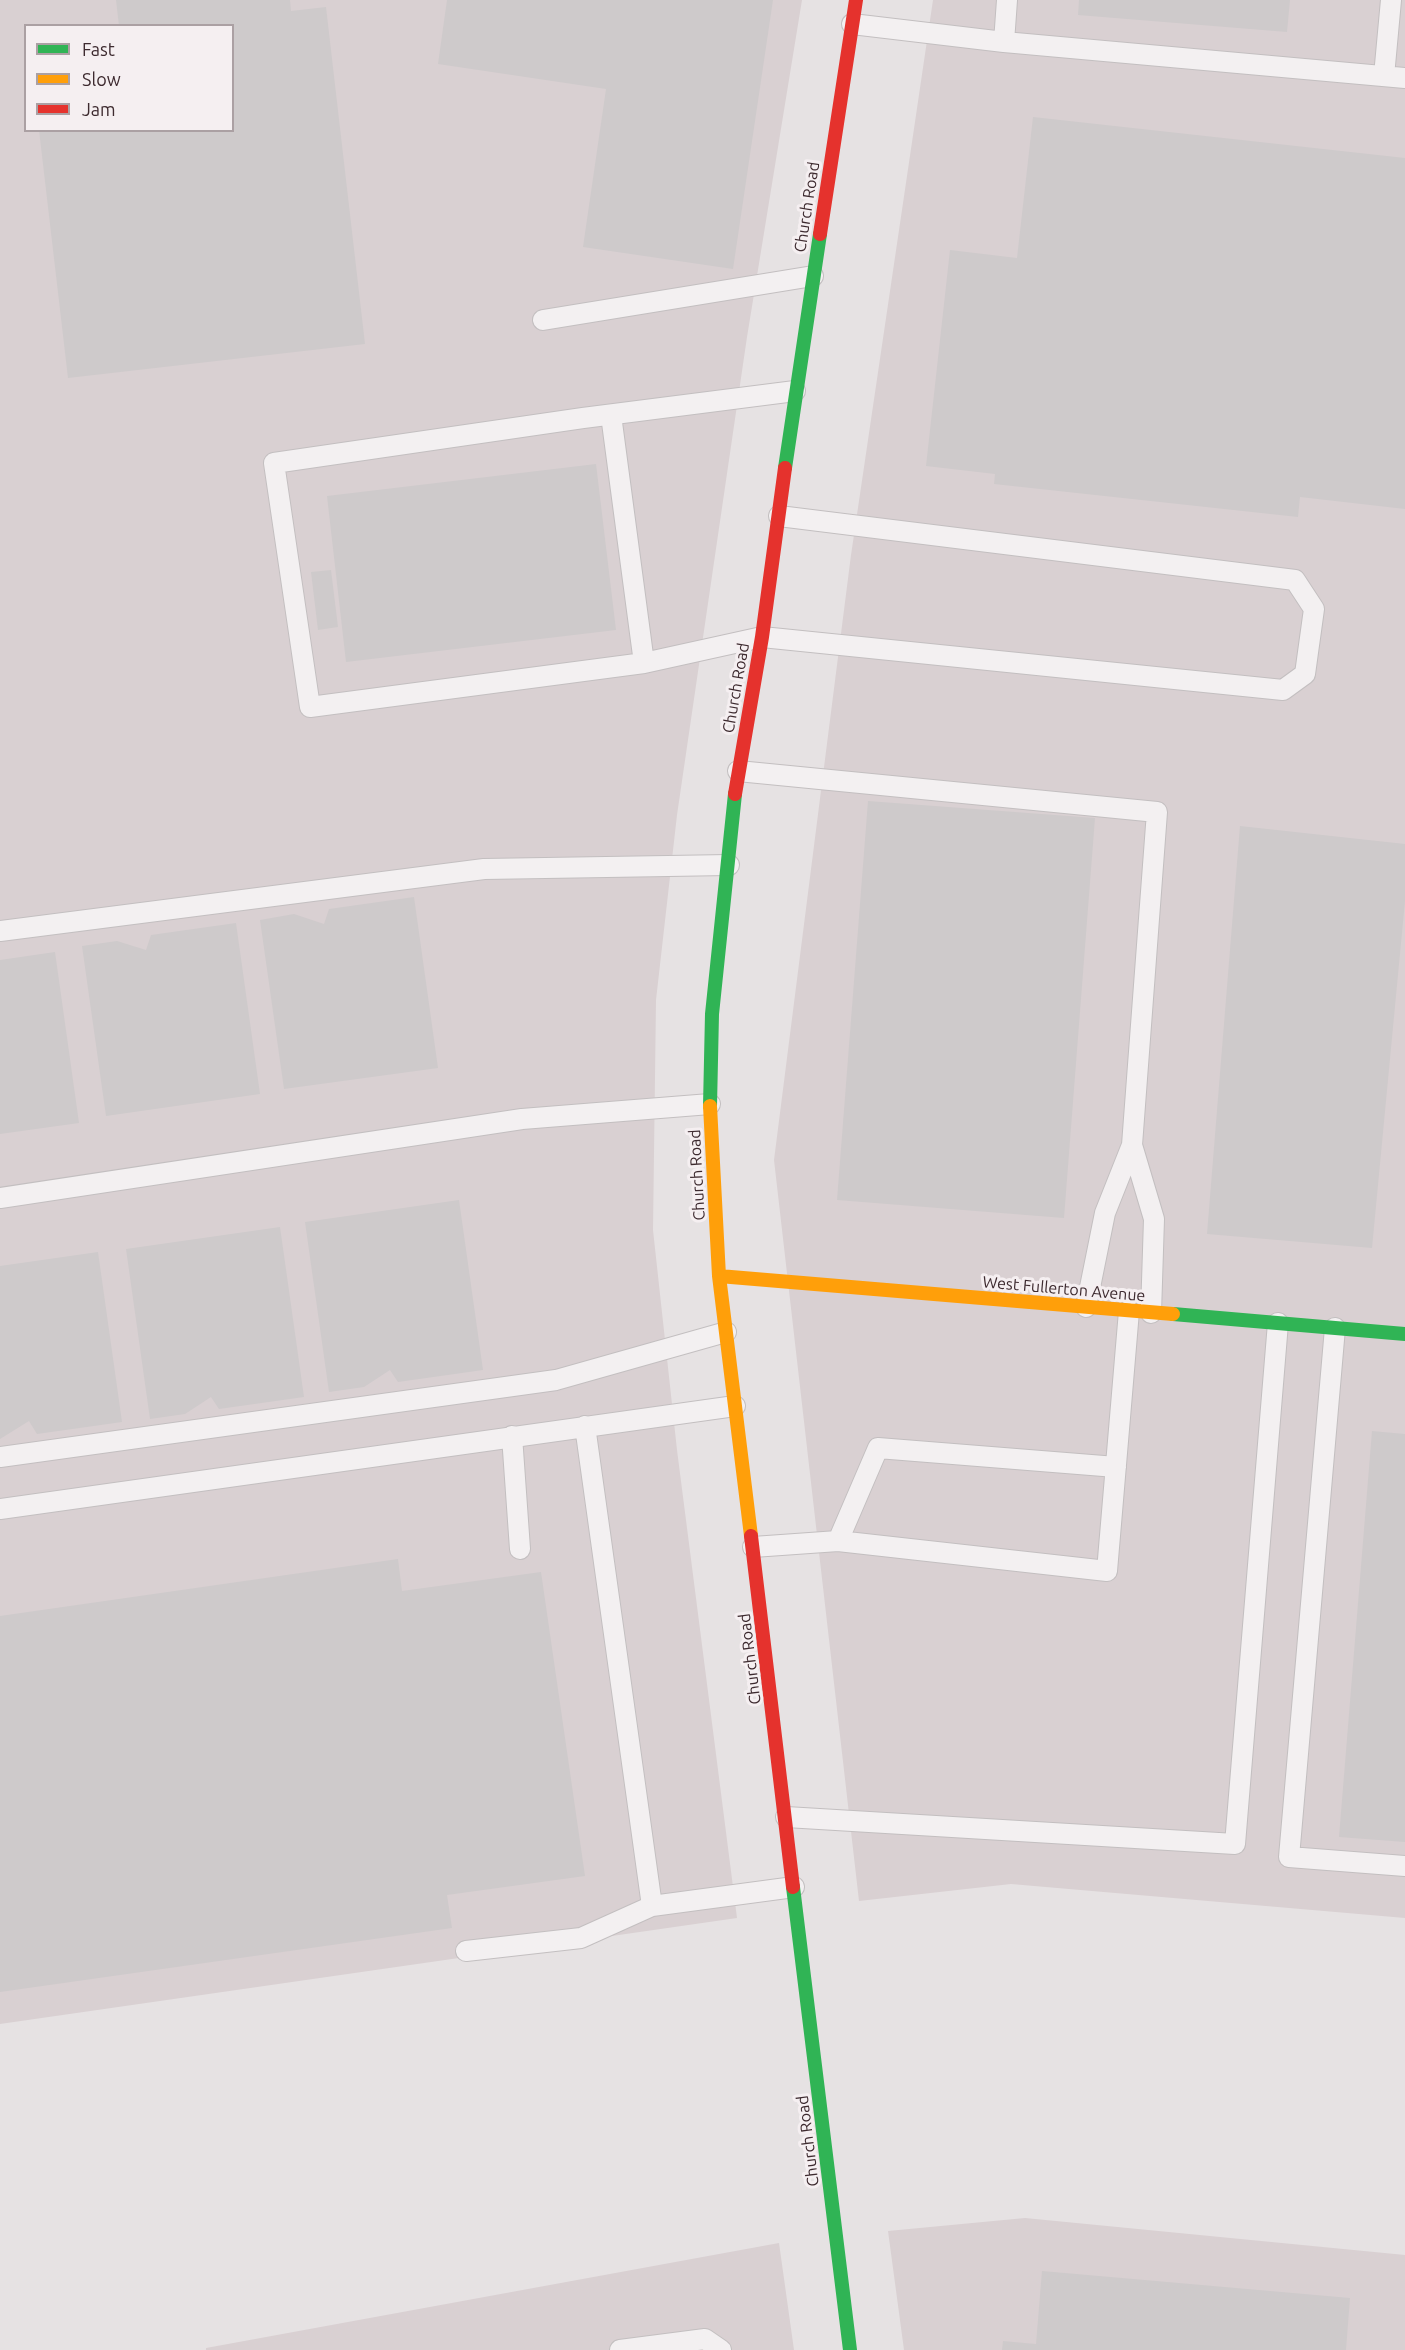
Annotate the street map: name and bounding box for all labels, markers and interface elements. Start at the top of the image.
legend [24,24,234,132]
text: Fast [82,39,115,59]
text: Slow [82,69,121,89]
text: Jam [82,99,116,119]
street label: Church Road [790,160,824,254]
street label: Church Road [719,641,753,735]
street label: Church Road [685,1129,709,1221]
street label: West Fullerton Avenue [982,1272,1146,1306]
street label: Church Road [735,1613,765,1705]
street label: Church Road [793,2095,823,2187]

